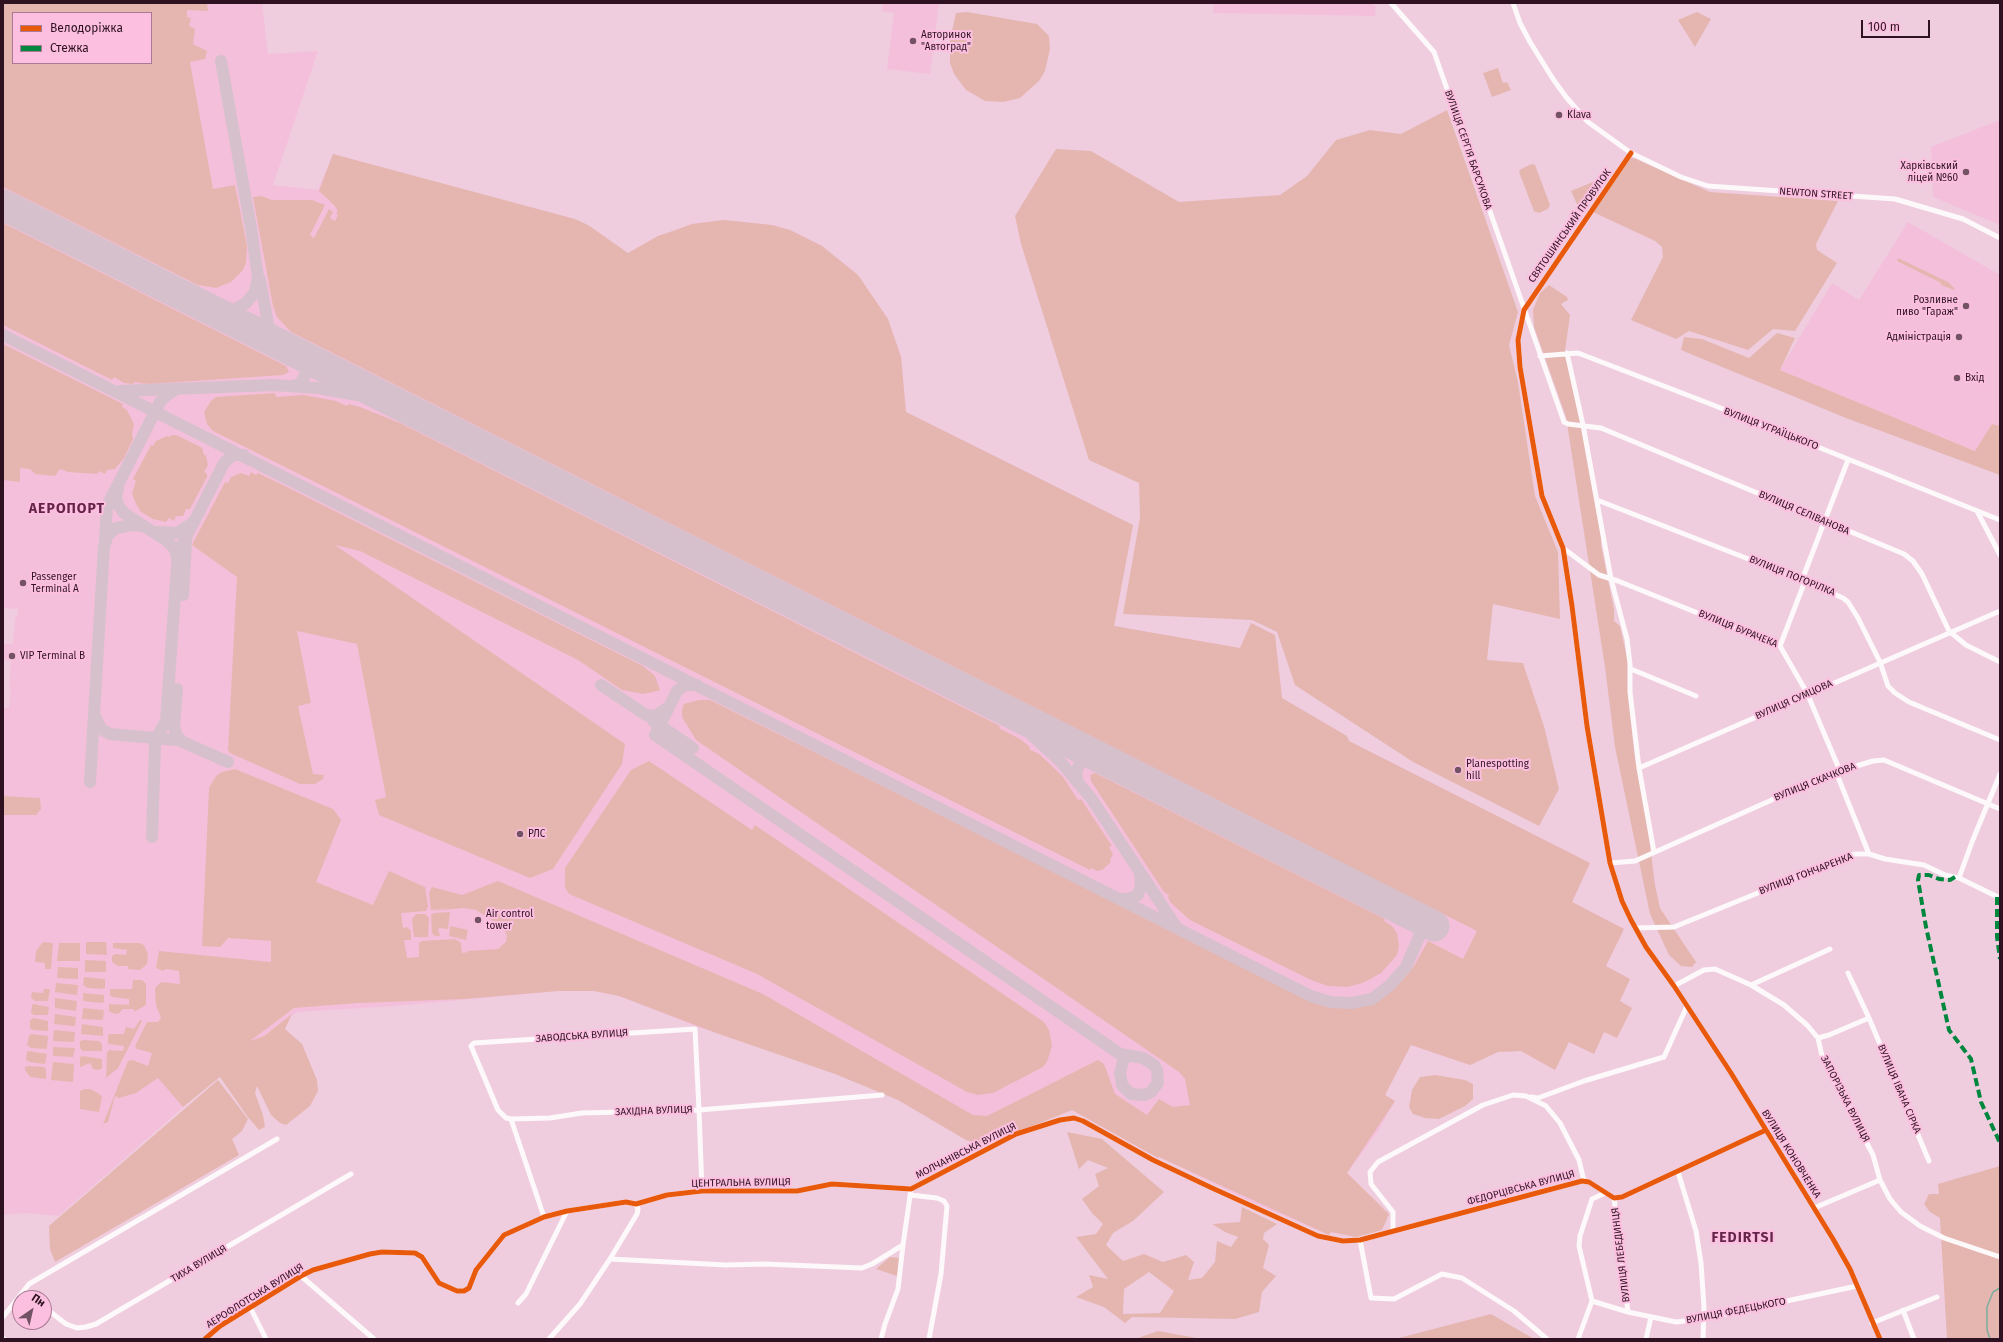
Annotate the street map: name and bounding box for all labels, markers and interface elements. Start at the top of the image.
legend [12,12,152,64]
scale bar [1863,12,1932,38]
text: 100 m [1868,20,1900,34]
text: Велодоріжка [50,21,123,35]
place label: Авторинок "Автоград" [921,29,971,52]
marker: Авторинок "Автоград" [908,36,918,46]
text: Стежка [50,41,89,55]
street label: ВУЛИЦЯ СЕРГІЯ БАРСУКОВА [1442,89,1494,211]
place label: Klava [1567,109,1591,121]
marker: Klava [1554,110,1564,120]
place label: Харківський ліцей №60 [1901,160,1958,184]
street label: СВЯТОШИНСЬКИЙ ПРОВУЛОК [1526,167,1614,285]
marker: Харківський ліцей №60 [1961,167,1971,177]
street label: NEWTON STREET [1779,185,1853,203]
place label: Розливне пиво "Гараж" [1896,294,1958,318]
marker: Розливне пиво "Гараж" [1961,301,1971,311]
place label: Адміністрація [1887,331,1951,343]
marker: Адміністрація [1954,332,1964,342]
place label: Вхід [1965,372,1984,384]
marker: Вхід [1952,373,1962,383]
street label: ВУЛИЦЯ УГРАЇЦЬКОГО [1722,405,1820,453]
street label: ВУЛИЦЯ СЕЛІВАНОВА [1757,488,1851,538]
district label: АЕРОПОРТ [29,501,105,517]
street label: ВУЛИЦЯ ПОГОРІЛКА [1747,553,1837,599]
place label: Passenger Terminal A [31,571,79,594]
marker: Passenger Terminal A [18,578,28,588]
street label: ВУЛИЦЯ БУРАЧЕКА [1697,608,1779,650]
place label: VIP Terminal B [20,650,85,662]
marker: VIP Terminal B [7,651,17,661]
street label: ВУЛИЦЯ СУМЦОВА [1753,678,1835,722]
place label: Planespotting hill [1466,758,1529,782]
street label: ВУЛИЦЯ СКАЧКОВА [1772,760,1858,804]
marker: Planespotting hill [1453,765,1463,775]
place label: РЛС [528,828,545,840]
marker: РЛС [515,829,525,839]
street label: ВУЛИЦЯ ГОНЧАРЕНКА [1757,851,1855,897]
place label: Air control tower [486,908,533,932]
marker: Air control tower [473,915,483,925]
street label: ЗАВОДСЬКА ВУЛИЦЯ [535,1027,629,1045]
street label: ВУЛИЦЯ ІВАНА СІРКА [1875,1043,1923,1135]
street label: ЗАПОРІЗЬКА ВУЛИЦЯ [1818,1054,1872,1144]
street label: ЗАХІДНА ВУЛИЦЯ [615,1104,693,1118]
street label: ВУЛИЦЯ КОНОВЧЕНКА [1759,1108,1823,1200]
street label: МОЛЧАНІВСЬКА ВУЛИЦЯ [914,1120,1018,1182]
street label: ФЕДОРЦІВСЬКА ВУЛИЦЯ [1466,1168,1576,1208]
street label: ЦЕНТРАЛЬНА ВУЛИЦЯ [691,1176,791,1190]
street label: ВУЛИЦЯ ЛЕБЕДИНЦЯ [1609,1207,1633,1303]
district label: FEDIRTSI [1711,1230,1775,1246]
street label: ТИХА ВУЛИЦЯ [169,1243,229,1285]
street label: АЕРОФЛОТСЬКА ВУЛИЦЯ [204,1261,306,1331]
north arrow [12,1290,52,1330]
text: Пн [29,1291,48,1310]
street label: ВУЛИЦЯ ФЕДЕЦЬКОГО [1685,1295,1787,1327]

